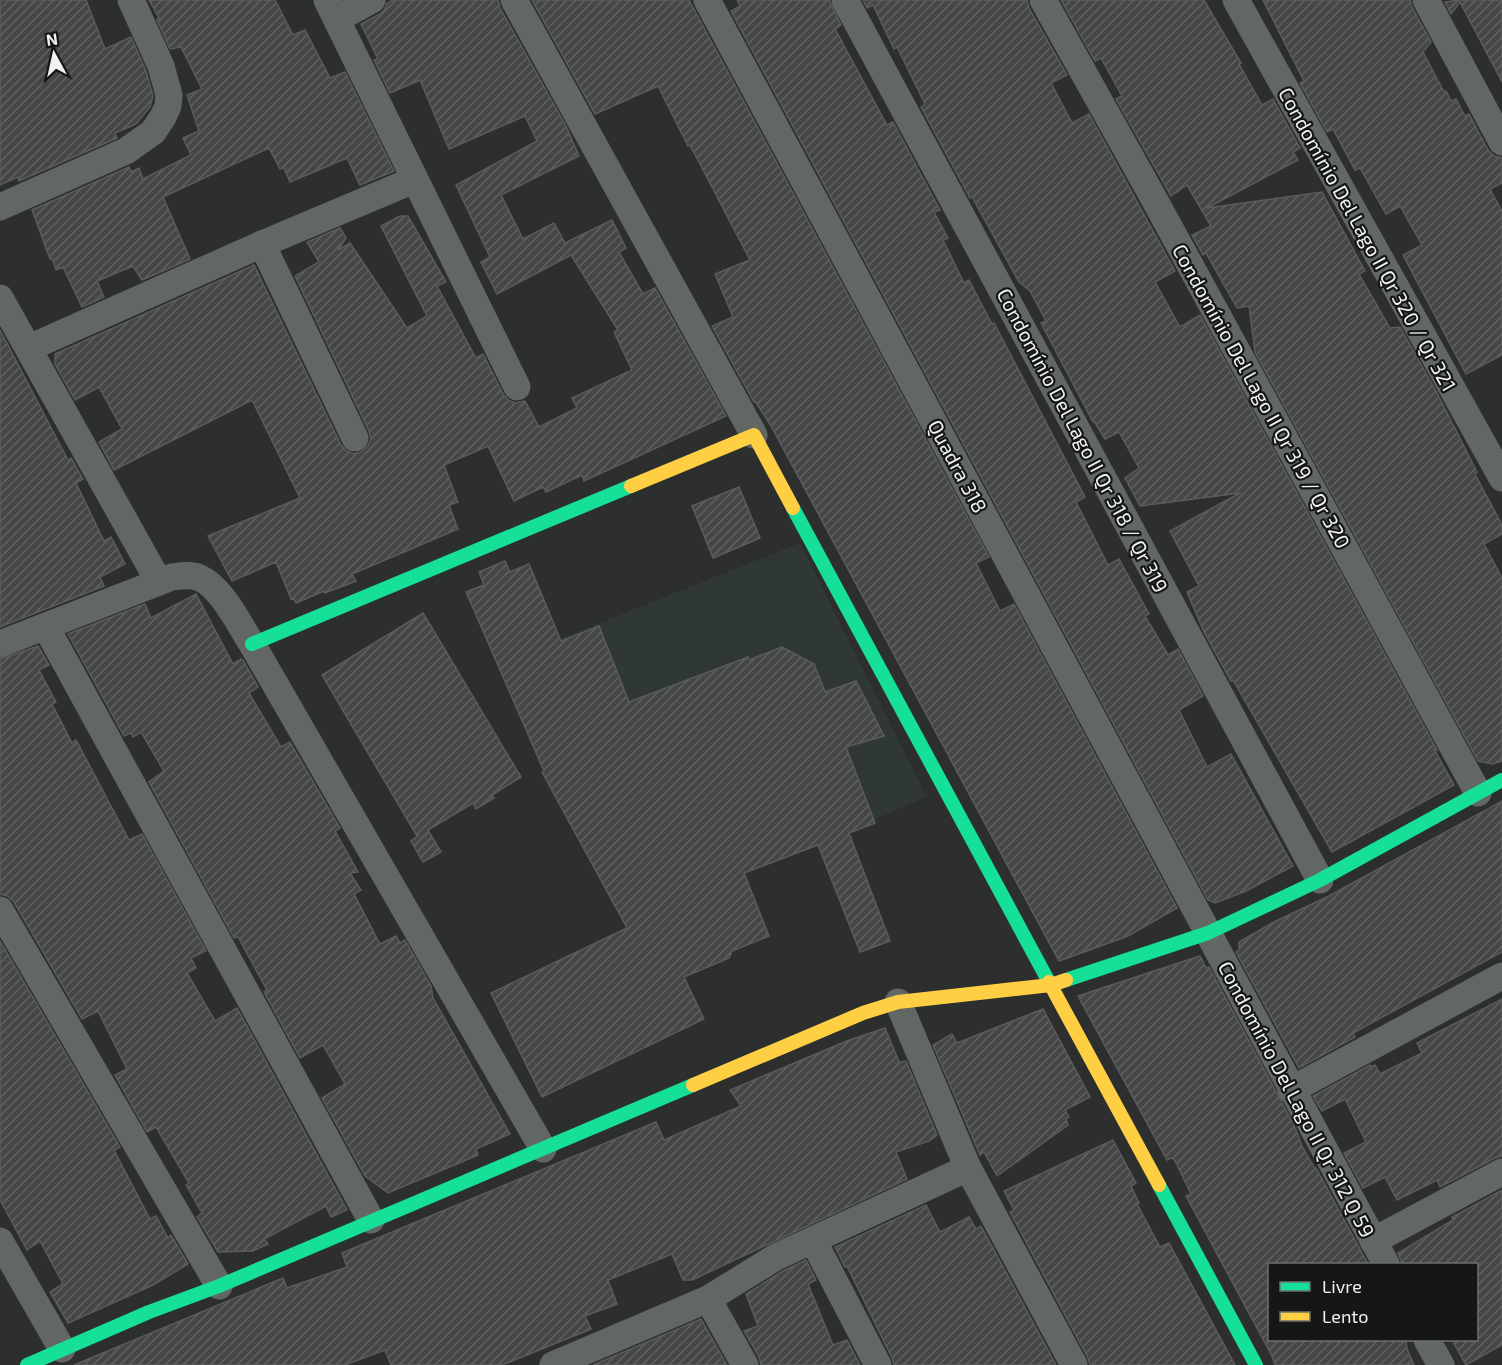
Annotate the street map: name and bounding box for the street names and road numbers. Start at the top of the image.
street label: Condomínio Del Lago II Qr 320 / Qr 321 [1274,83,1462,395]
street label: Condomínio Del Lago II Qr 319 / Qr 320 [1168,240,1356,552]
street label: Condomínio Del Lago II Qr 318 / Qr 319 [992,284,1174,596]
street label: Quadra 318 [923,415,993,517]
street label: Condomínio Del Lago II Qr 312 Q 59 [1214,957,1380,1241]

